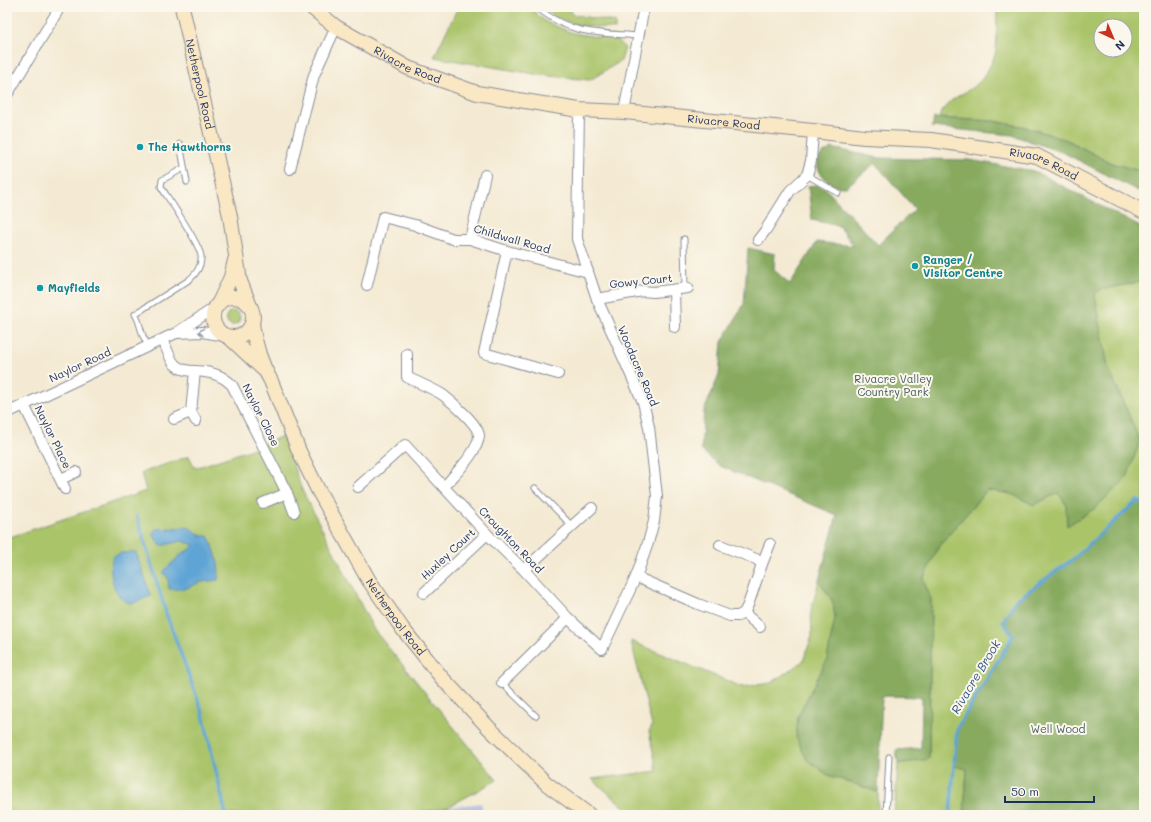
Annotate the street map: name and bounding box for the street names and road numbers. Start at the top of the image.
street label: Netherpool Road [183,37,218,130]
street label: Rivacre Road [371,42,443,86]
street label: Rivacre Road [687,110,761,133]
street label: Rivacre Road [1009,144,1081,183]
street label: Childwall Road [472,220,552,257]
street label: Gowy Court [609,270,673,291]
street label: Woodacre Road [615,323,662,408]
street label: Naylor Road [47,344,113,385]
street label: Naylor Close [239,381,284,449]
street label: Naylor Place [32,403,75,471]
street label: Croughton Road [476,503,547,576]
street label: Huxley Court [417,524,478,583]
street label: Netherpool Road [363,575,429,658]

